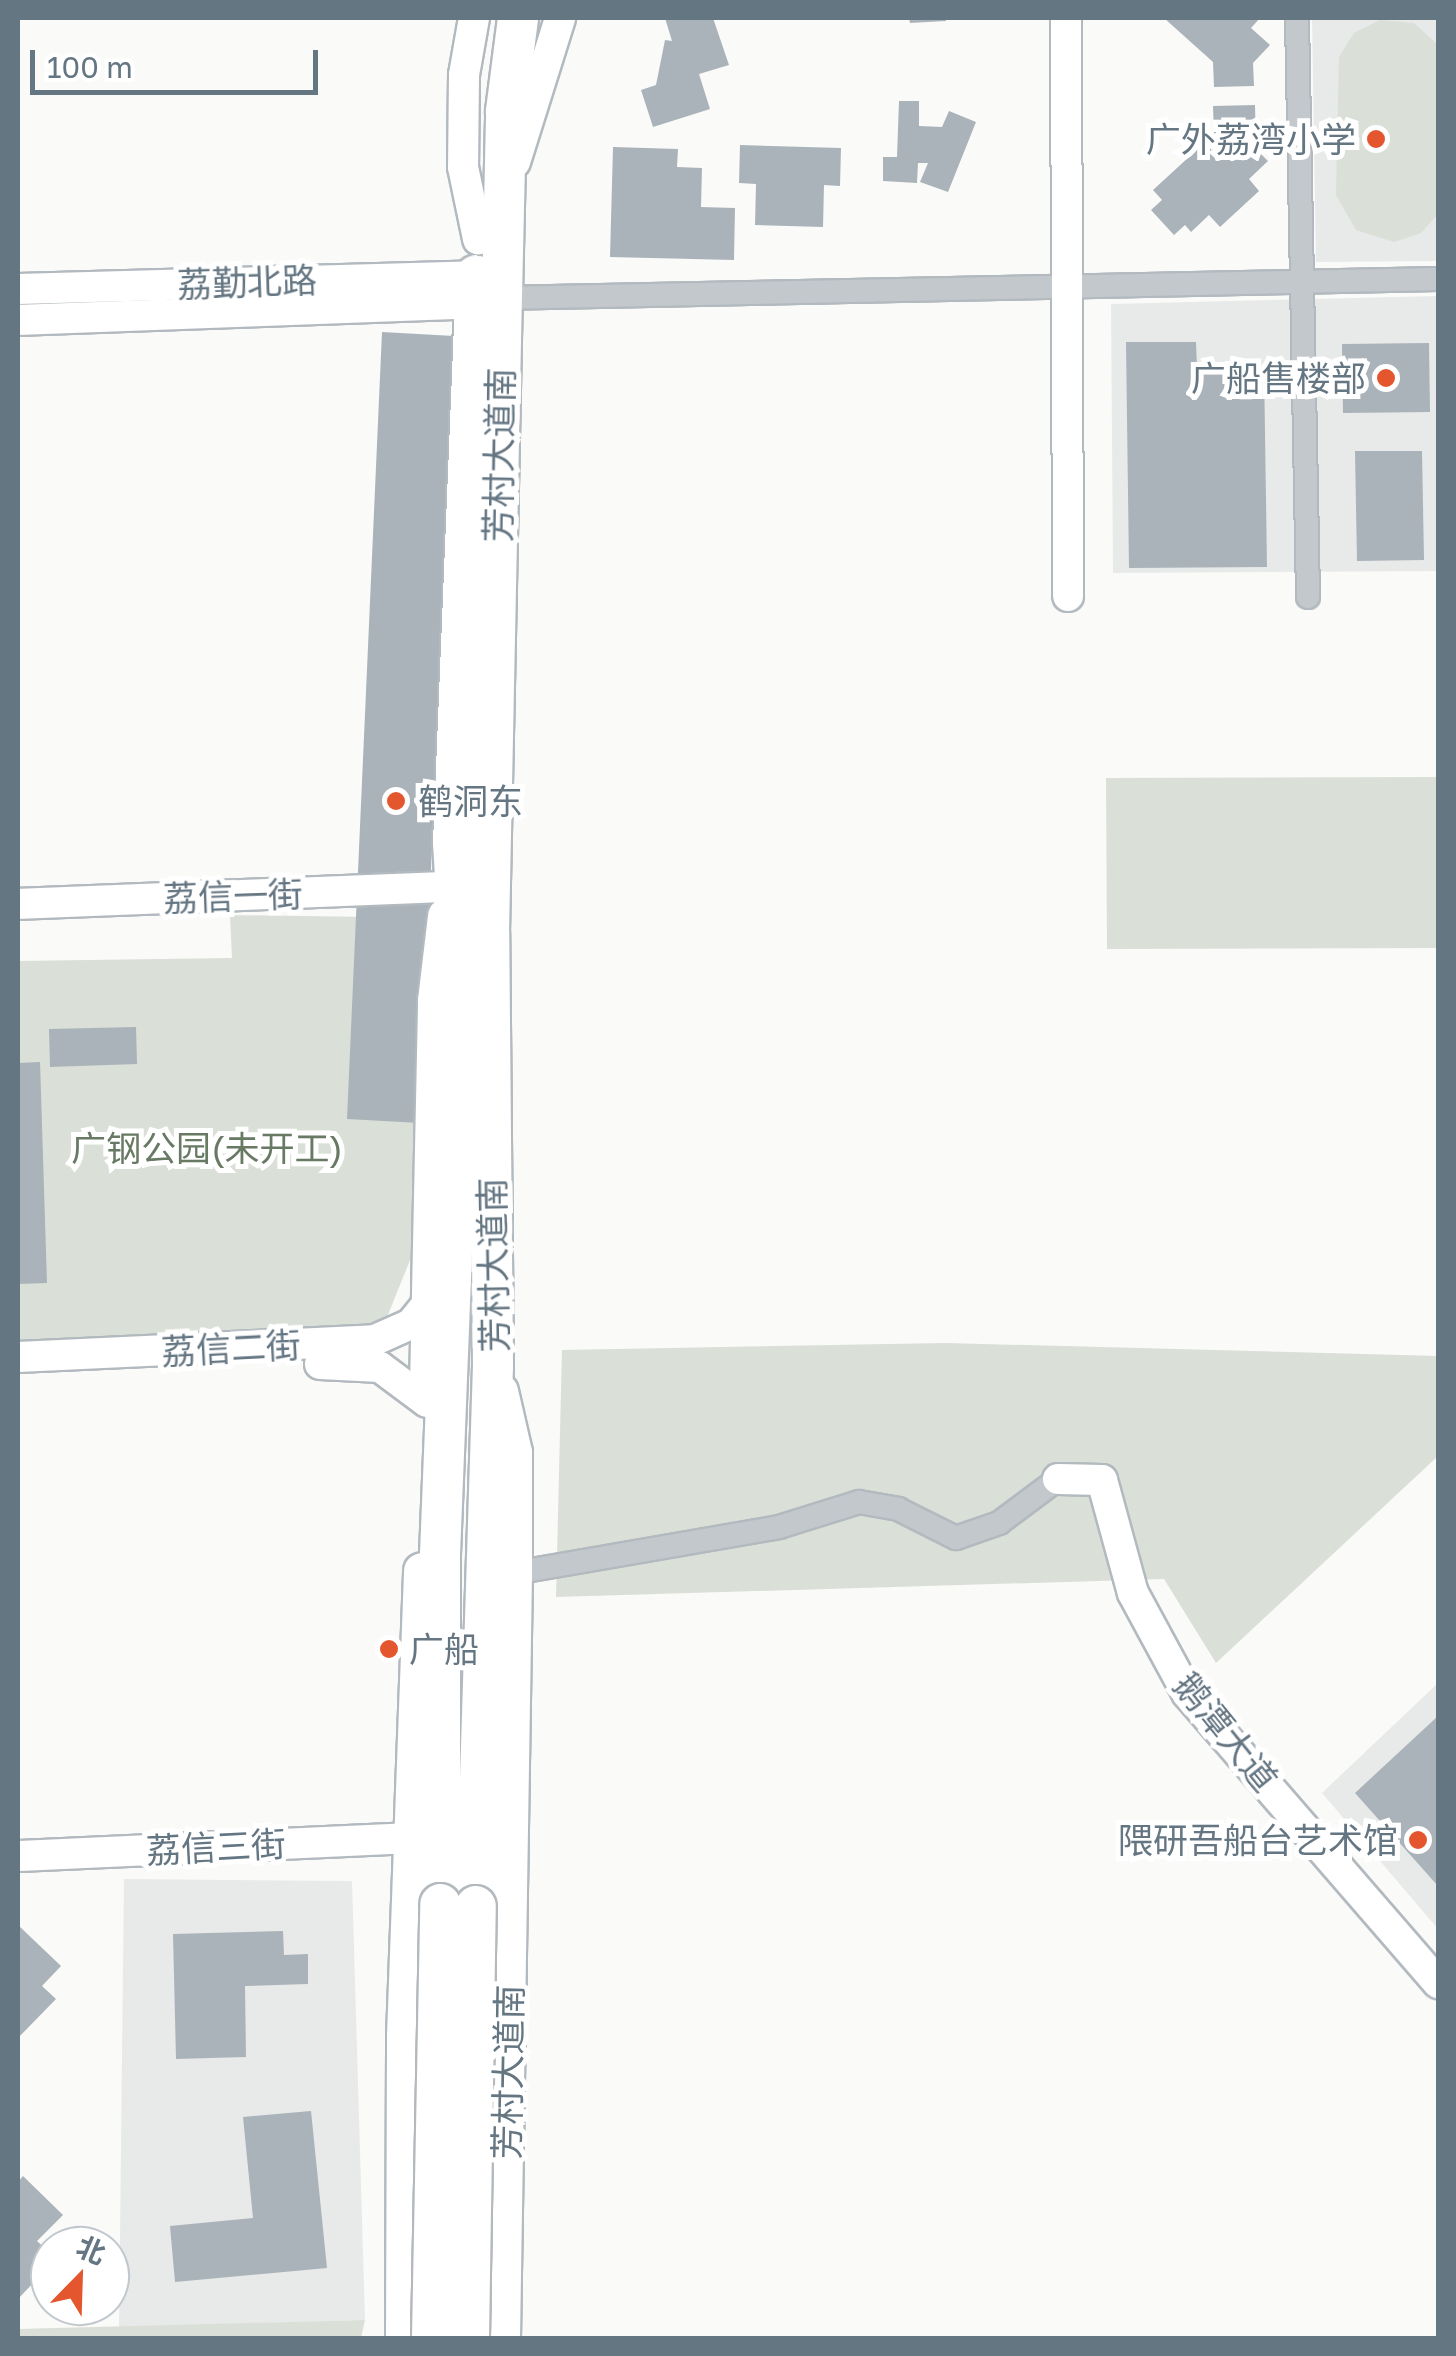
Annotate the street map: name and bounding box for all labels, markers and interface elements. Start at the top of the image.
scale bar [35,30,322,92]
text: 100 m [47,49,133,85]
place label: 广外荔湾小学 [1146,118,1356,160]
marker: 广外荔湾小学 [1365,128,1387,150]
street label: 荔勤北路 [176,259,318,305]
place label: 广船售楼部 [1191,357,1366,399]
street label: 芳村大道南 [476,367,522,543]
marker: 广船售楼部 [1375,367,1397,389]
place label: 鹤洞东 [418,780,523,822]
marker: 鹤洞东 [383,788,409,814]
street label: 荔信一街 [162,873,304,919]
park label: 广钢公园(未开工) [71,1127,343,1169]
street label: 芳村大道南 [470,1177,516,1353]
street label: 荔信二街 [160,1323,302,1373]
place label: 广船 [409,1628,479,1670]
marker: 广船 [378,1638,400,1660]
street label: 鹅潭大道 [1166,1664,1286,1800]
place label: 隈研吾船台艺术馆 [1118,1819,1398,1861]
street label: 荔信三街 [145,1822,287,1872]
marker: 隈研吾船台艺术馆 [1407,1829,1429,1851]
street label: 芳村大道南 [485,1984,531,2160]
north arrow [30,2226,130,2326]
text: 北 [72,2229,110,2270]

